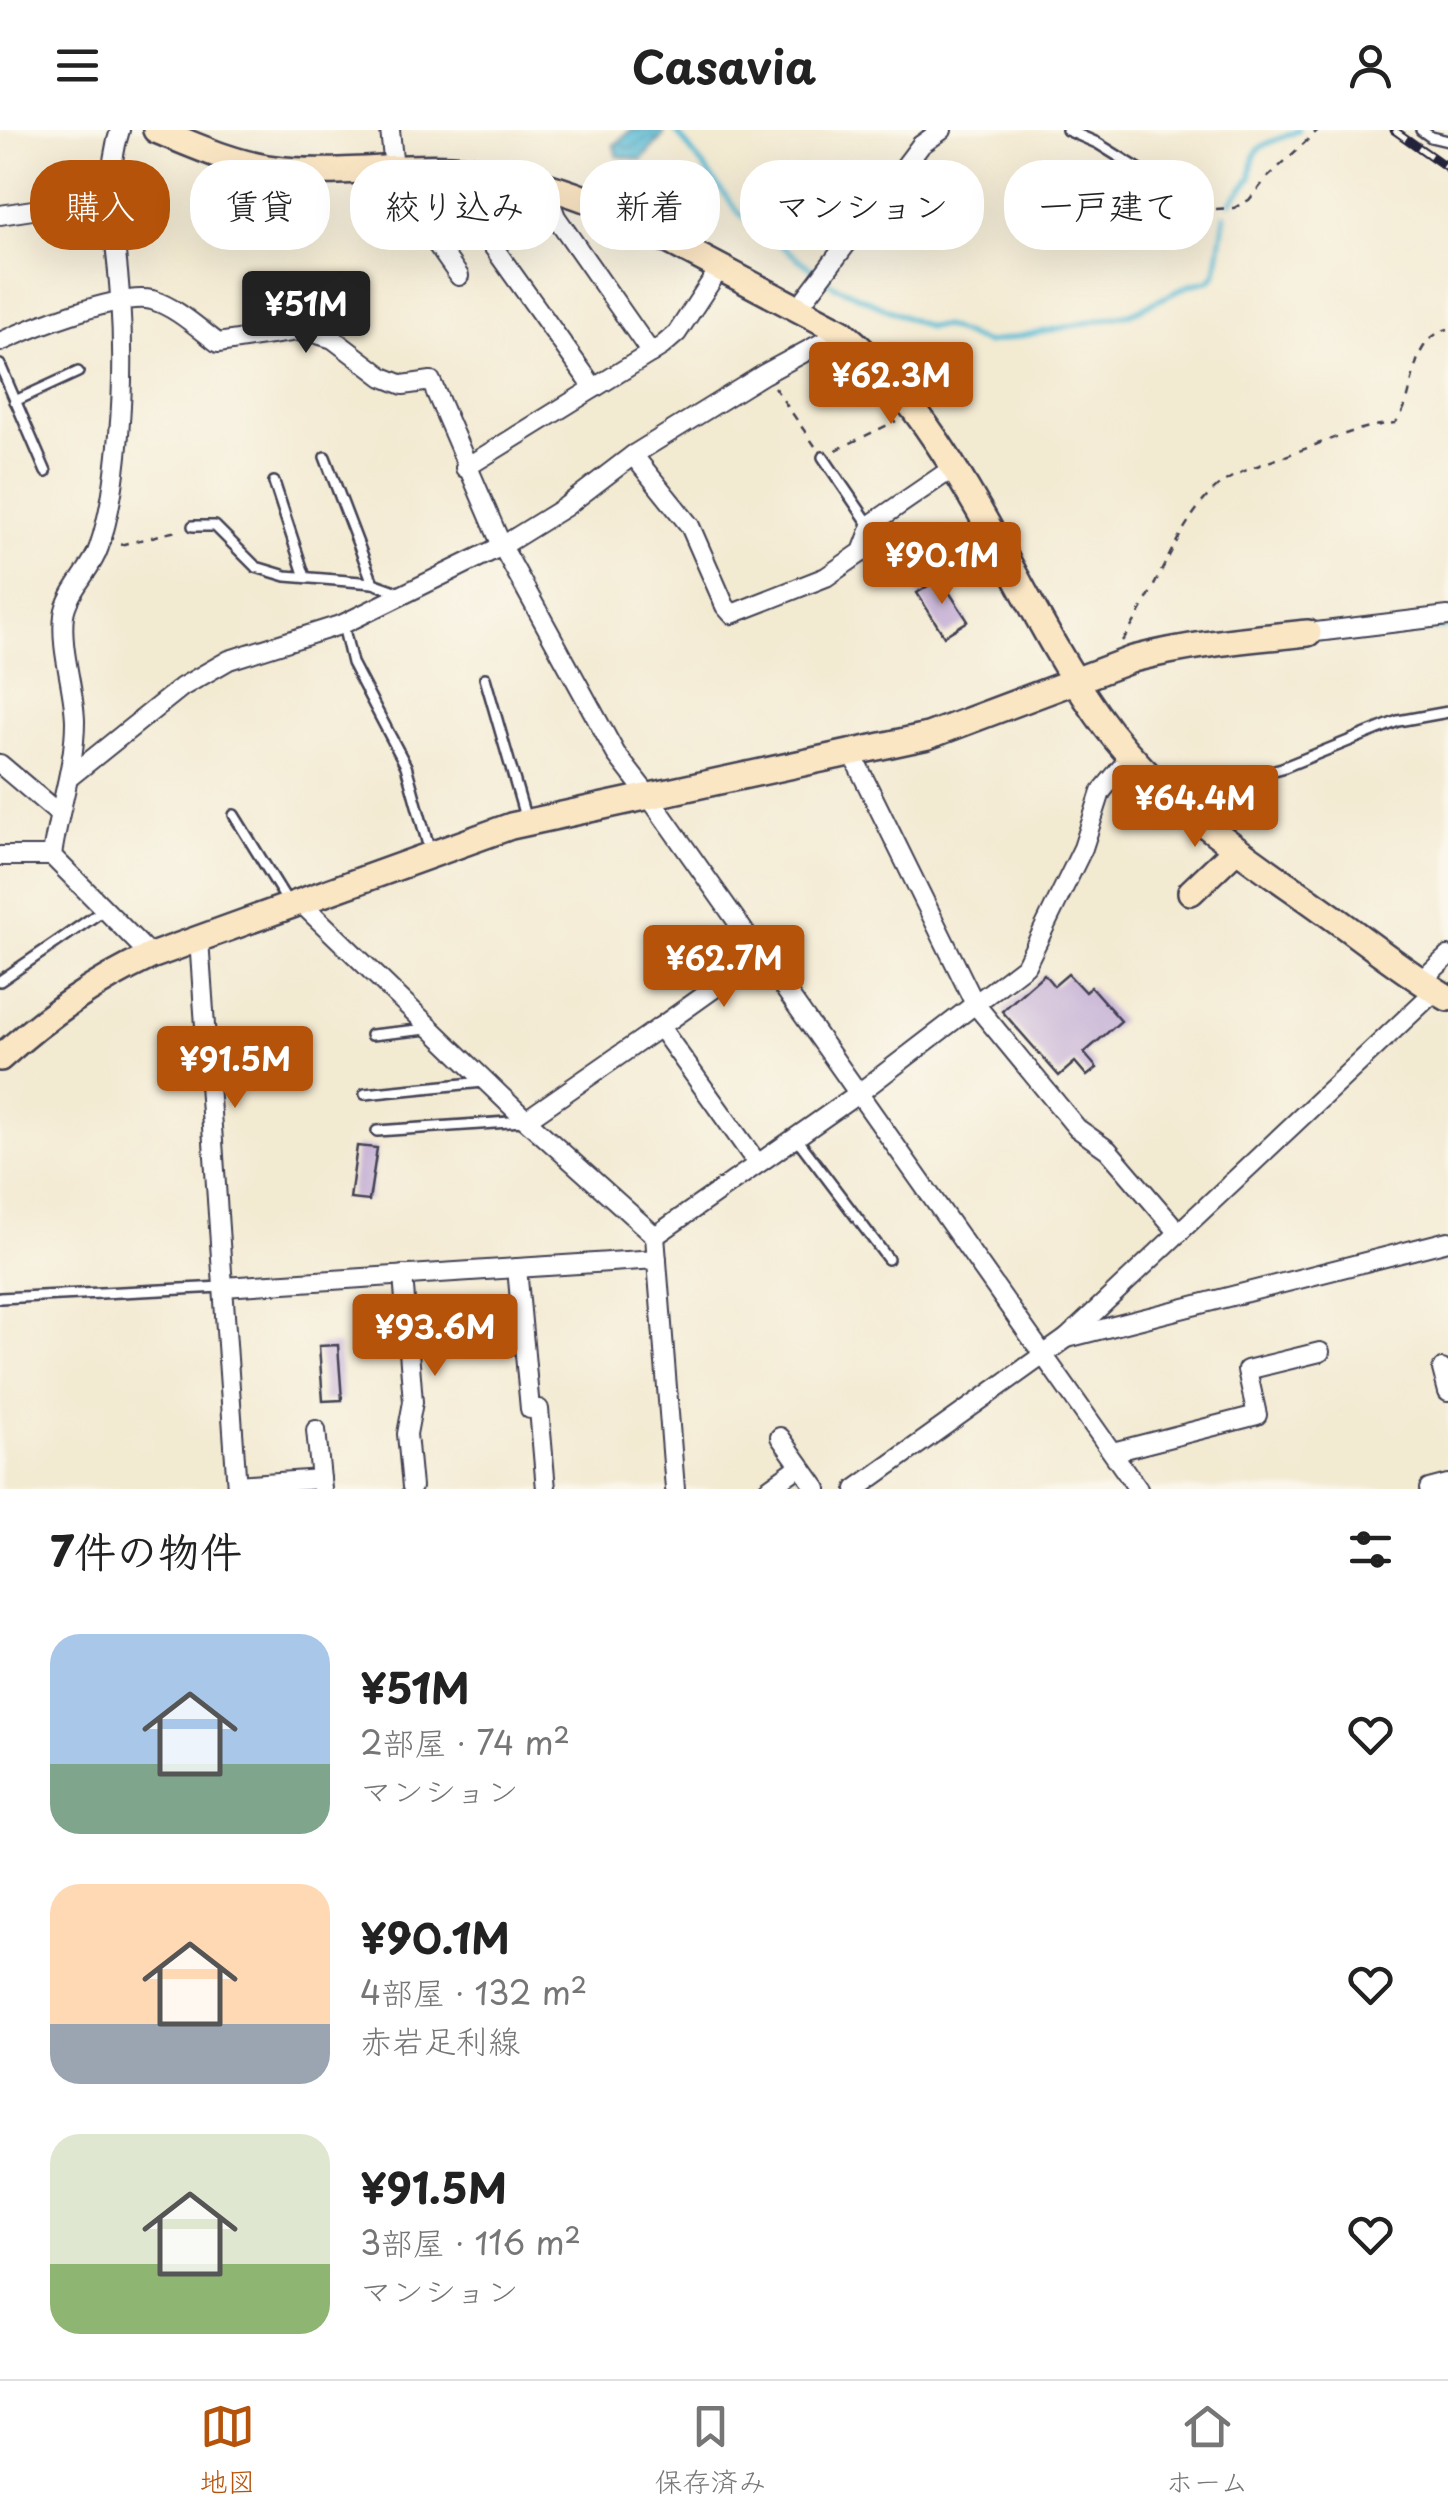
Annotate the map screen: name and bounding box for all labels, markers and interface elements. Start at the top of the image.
text: Casavia [632,31,816,99]
icon: menu [50,38,105,93]
icon: person [1343,38,1398,93]
chip: 購入 [30,160,170,250]
chip: 賃貸 [190,160,330,250]
chip: 絞り込み [350,160,560,250]
chip: 新着 [580,160,720,250]
chip: マンション [740,160,984,250]
chip: 一戸建て [1004,160,1214,250]
pin: ¥51M [247,271,365,356]
text: ¥51M [264,279,348,327]
pin: ¥62.3M [810,342,972,427]
text: ¥62.3M [831,350,951,398]
pin: ¥90.1M [861,522,1023,607]
text: ¥90.1M [885,530,999,578]
pin: ¥64.4M [1114,765,1276,850]
text: ¥64.4M [1134,773,1256,821]
pin: ¥62.7M [643,925,805,1010]
text: ¥62.7M [665,933,783,981]
pin: ¥91.5M [154,1026,316,1111]
text: ¥91.5M [179,1034,291,1082]
pin: ¥93.6M [354,1294,516,1379]
text: ¥93.6M [375,1302,495,1350]
text: 7件の物件 [50,1518,242,1581]
icon: filters [1343,1522,1398,1577]
text: ¥51M [360,1655,470,1718]
icon: home [130,1674,250,1794]
icon: heart [1343,1707,1398,1762]
text: 2部屋 · 74 m² [360,1718,570,1766]
text: マンション [360,1766,519,1814]
text: ¥90.1M [360,1905,510,1968]
icon: home [130,1924,250,2044]
icon: heart [1343,1957,1398,2012]
text: 4部屋 · 132 m² [360,1968,587,2016]
text: 赤岩足利線 [360,2016,520,2064]
text: ¥91.5M [360,2155,507,2218]
icon: home [130,2174,250,2294]
icon: heart [1343,2207,1398,2262]
text: 3部屋 · 116 m² [360,2218,581,2266]
text: マンション [360,2266,519,2314]
tab: 地図 [200,2399,256,2502]
tab: 保存済み [655,2399,767,2502]
tab: ホーム [1166,2399,1248,2502]

